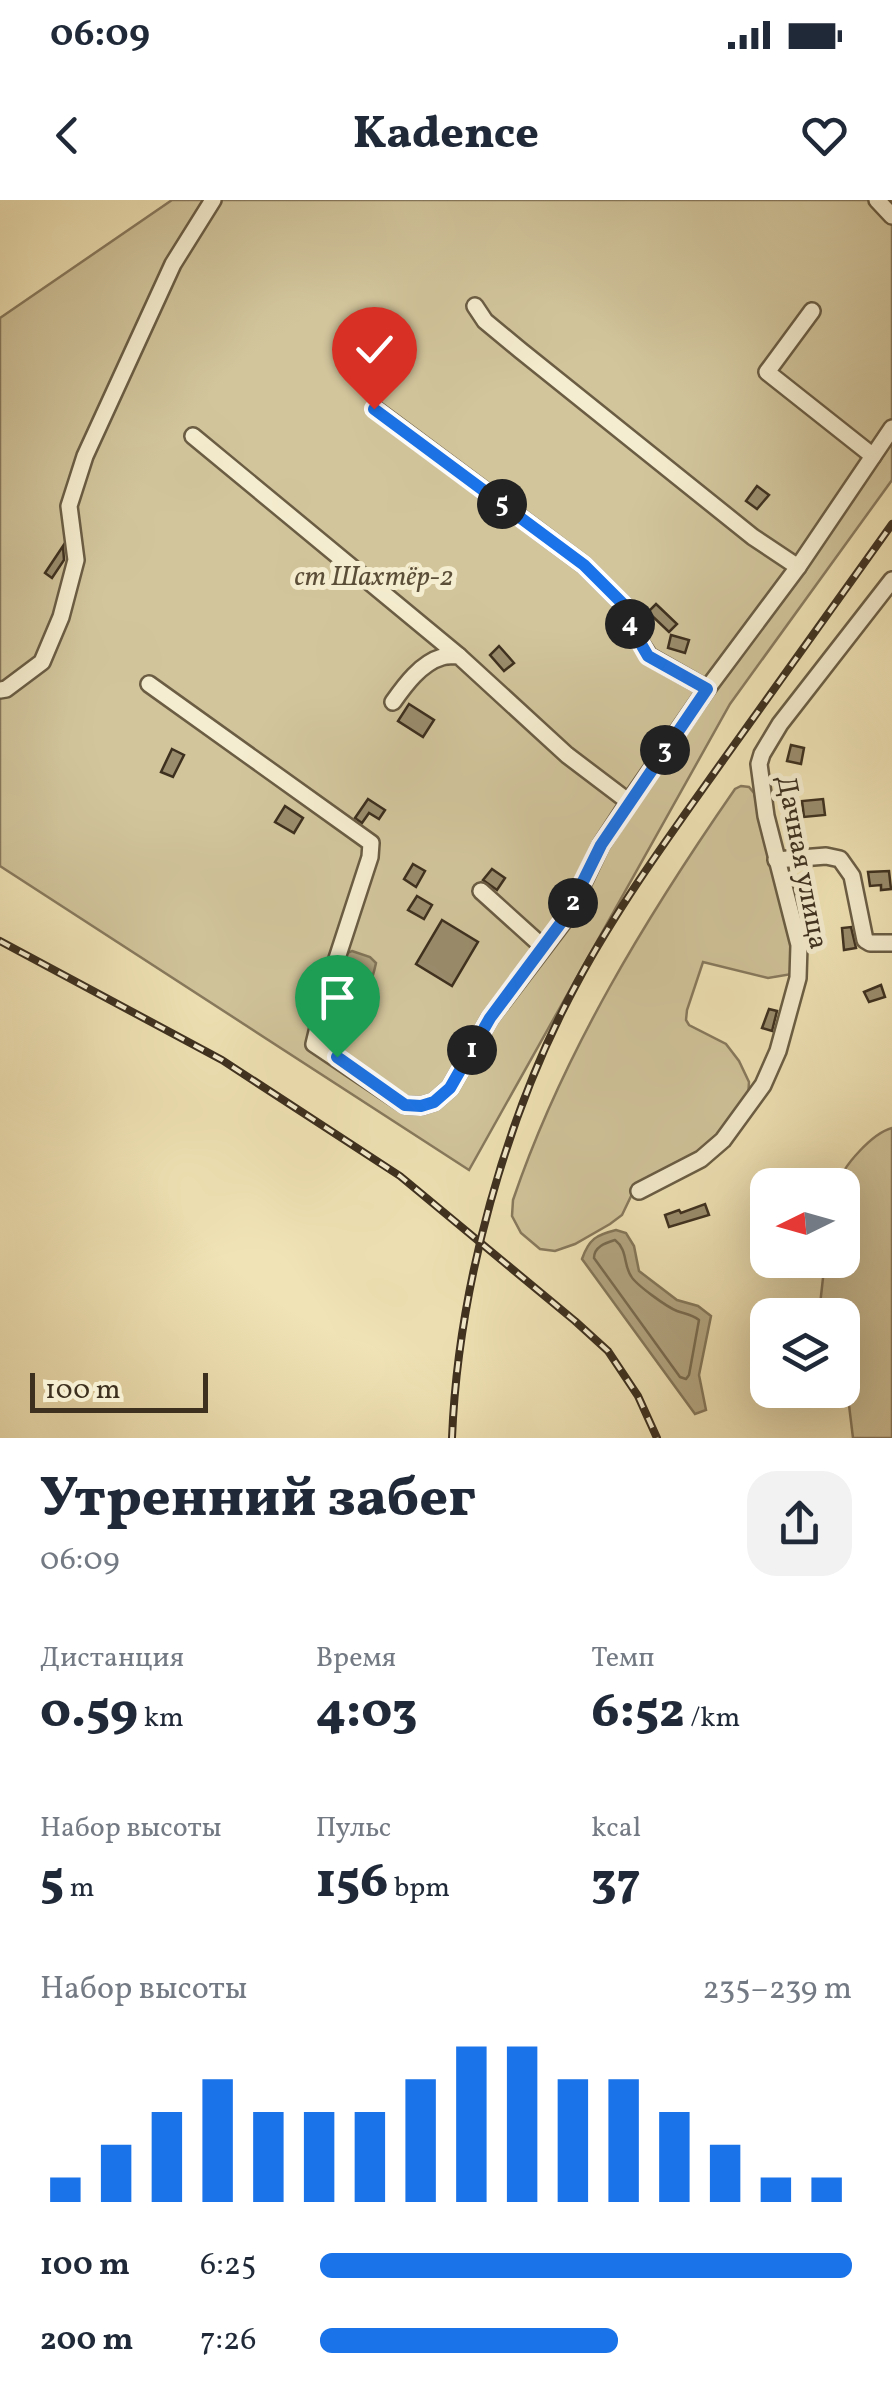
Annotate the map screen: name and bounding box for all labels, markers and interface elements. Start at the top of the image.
text: 06:09 [50,9,150,62]
text: Kadence [353,104,539,167]
icon: back [40,108,95,163]
icon: heart [797,108,852,163]
pin [332,307,417,410]
icon: check [347,322,402,377]
pin: 5 [477,479,527,529]
text: 5 [495,484,509,523]
park label: ст Шахтёр-2 [294,558,454,597]
pin: 4 [605,599,655,649]
text: 4 [622,604,638,643]
pin: 3 [640,725,690,775]
text: 3 [658,730,672,769]
street label: Дачная улица [766,772,838,953]
pin: 2 [548,878,598,928]
text: 2 [566,883,580,922]
pin [295,955,380,1058]
icon: arrive [310,970,365,1025]
pin: 1 [447,1025,497,1075]
text: 1 [466,1030,478,1069]
north arrow [750,1168,860,1278]
map controls [750,1168,860,1408]
button: layers [750,1298,860,1408]
scale bar [30,1368,208,1412]
text: 100 m [45,1371,120,1410]
text: Утренний забег [40,1463,476,1539]
button: share [747,1471,852,1576]
text: 06:09 [40,1539,120,1583]
text: Дистанция [40,1639,184,1678]
text: Время [316,1639,396,1678]
text: Темп [591,1639,655,1678]
text: 0.59 [40,1678,138,1748]
text: 4:03 [316,1678,417,1748]
text: 6:52 [591,1678,685,1748]
text: km [138,1699,184,1738]
text: /km [685,1699,740,1738]
text: Набор высоты [40,1809,221,1848]
text: Пульс [316,1809,391,1848]
text: kcal [591,1809,641,1848]
text: 5 [40,1848,64,1918]
text: 156 [316,1848,388,1918]
text: 37 [591,1848,641,1918]
text: m [64,1869,94,1908]
text: bpm [388,1869,450,1908]
text: Набор высоты [40,1968,247,2012]
text: 235–239 m [703,1968,852,2012]
text: 100 m [40,2244,130,2288]
text: 6:25 [200,2244,256,2288]
text: 200 m [40,2319,134,2363]
text: 7:26 [200,2319,256,2363]

